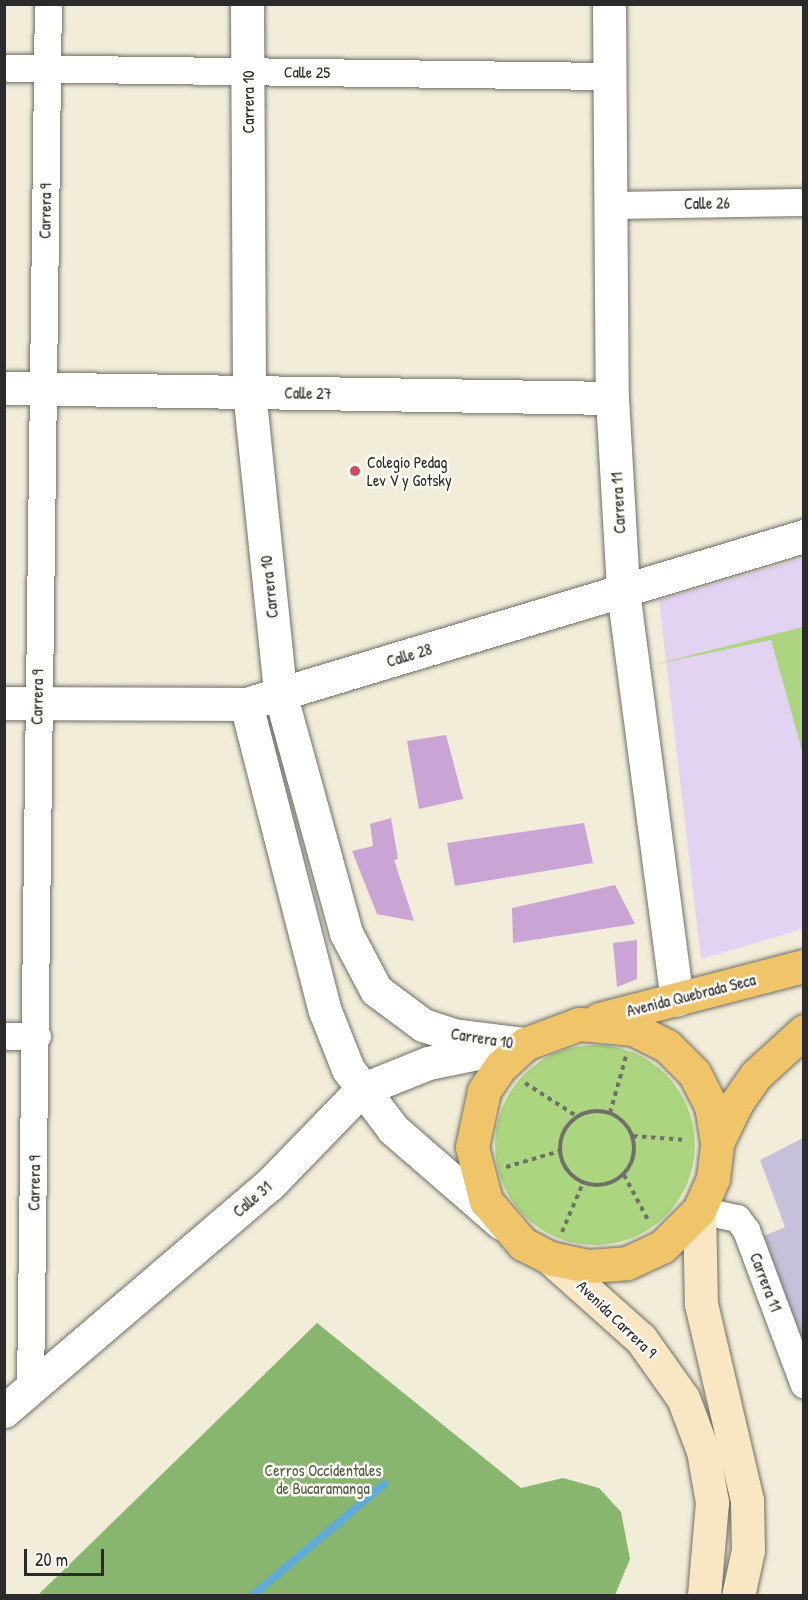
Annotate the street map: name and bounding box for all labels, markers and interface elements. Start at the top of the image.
street label: Calle 25 [284,62,330,82]
street label: Carrera 10 [238,71,258,133]
street label: Carrera 9 [35,183,55,239]
street label: Calle 26 [684,193,730,213]
street label: Calle 27 [284,383,332,403]
place label: Colegio Pedag Lev V y Gotsky [367,452,452,490]
marker: Colegio Pedag Lev V y Gotsky [348,464,362,478]
street label: Carrera 11 [607,472,629,534]
street label: Carrera 10 [256,555,282,619]
street label: Calle 28 [384,639,434,671]
street label: Carrera 9 [27,669,47,725]
street label: Avenida Quebrada Seca [625,970,757,1020]
street label: Carrera 10 [449,1024,515,1052]
street label: Carrera 9 [24,1155,44,1211]
street label: Calle 31 [229,1177,275,1221]
street label: Carrera 11 [746,1250,786,1314]
street label: Avenida Carrera 9 [573,1276,661,1362]
park label: Cerros Occidentales de Bucaramanga [264,1460,382,1498]
scale bar [27,1537,106,1575]
text: 20 m [35,1547,68,1572]

